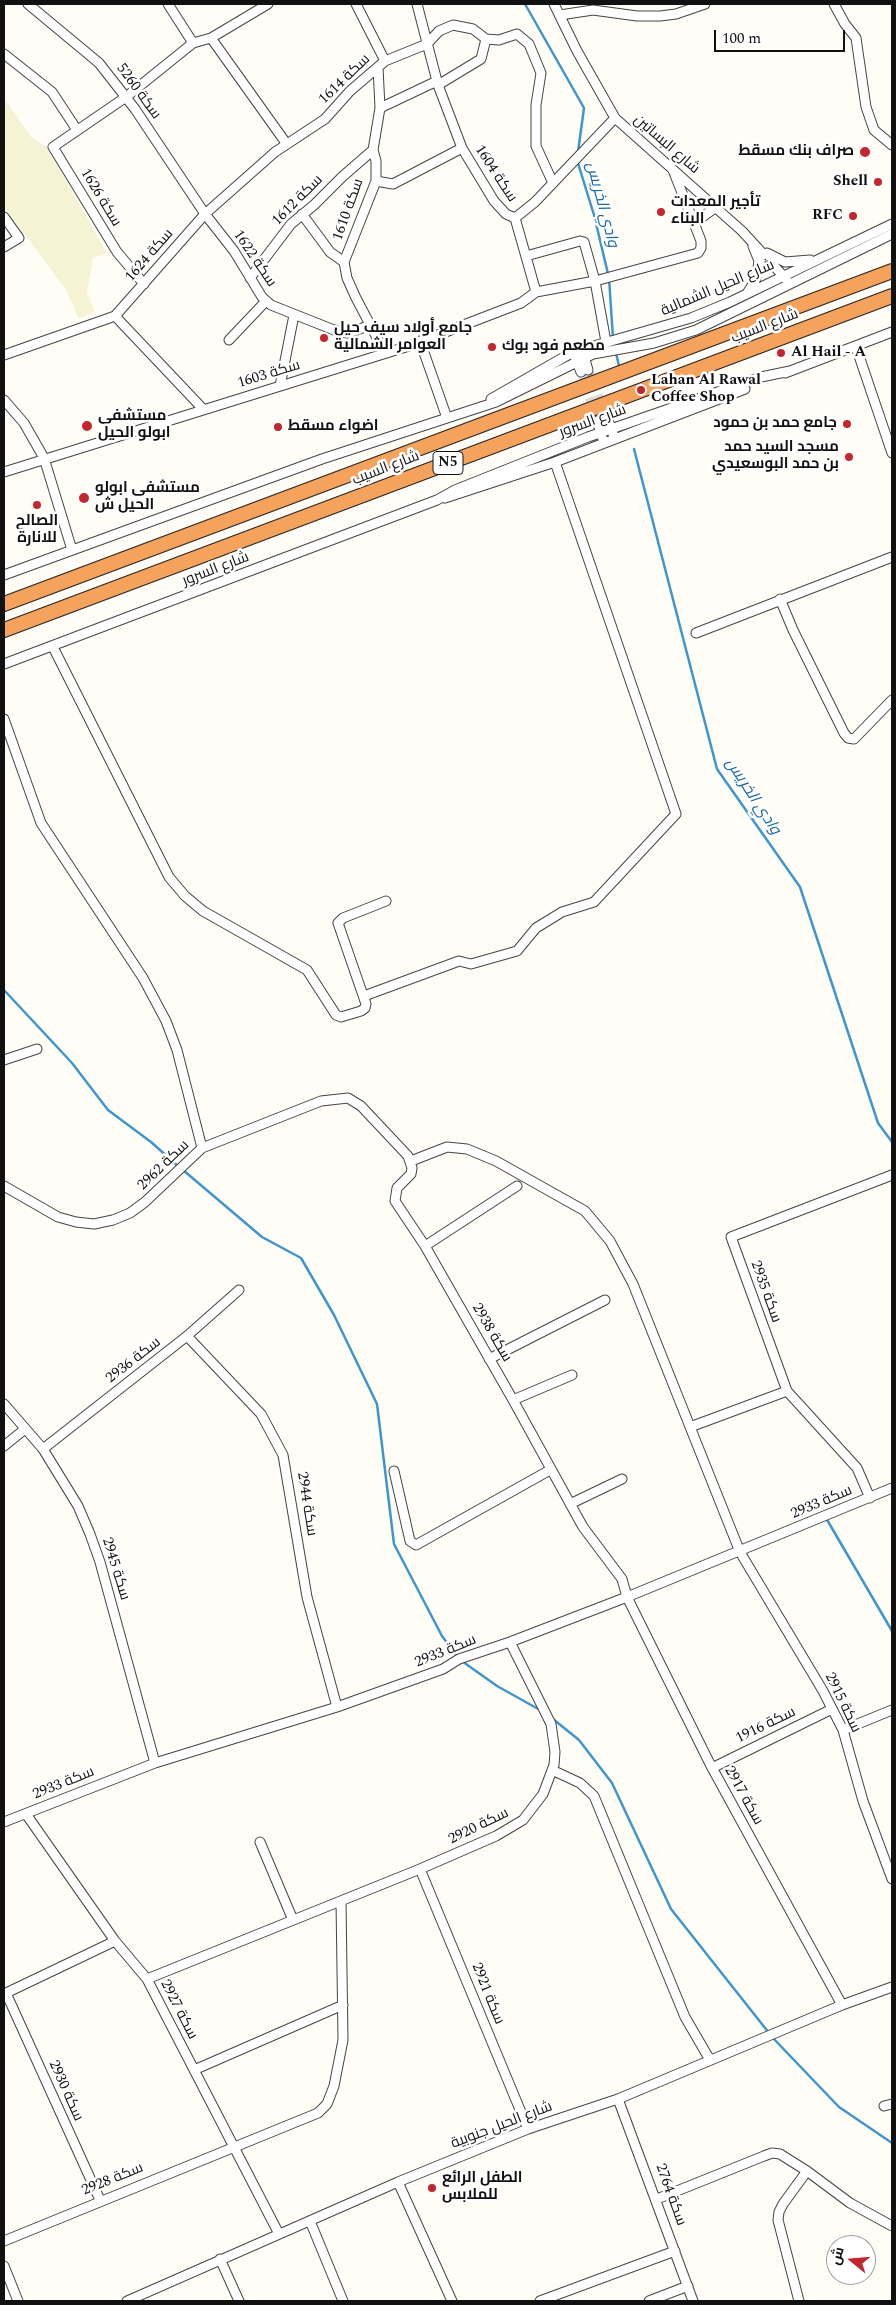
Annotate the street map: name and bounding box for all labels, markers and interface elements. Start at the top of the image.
scale bar [716,20,847,52]
text: 100 m [722,27,761,50]
street label: سكة 1614 [315,51,375,109]
street label: سكة 5260 [112,61,164,123]
street label: شارع البساتين [629,111,703,179]
street label: سكة 1604 [470,142,520,206]
place label: صراف بنك مسقط [738,143,854,161]
marker: صراف بنك مسقط [858,145,872,159]
water label: وادي الخريس [580,160,622,250]
street label: سكة 1626 [76,166,124,230]
street label: سكة 1612 [269,172,327,230]
place label: Shell [833,173,868,191]
marker: Shell [872,176,884,188]
street label: سكة 1610 [329,177,369,243]
place label: تأجير المعدات البناء [671,194,760,229]
marker: تأجير المعدات البناء [655,206,667,218]
place label: RFC [812,207,843,225]
marker: RFC [847,210,859,222]
street label: سكة 1624 [122,226,178,286]
street label: سكة 1622 [228,227,280,291]
street label: شارع الحيل الشمالية [659,257,777,321]
street label: شارع السيب [729,306,801,348]
place label: جامع أولاد سيف حيل العوامر الشمالية [334,320,472,355]
marker: جامع أولاد سيف حيل العوامر الشمالية [318,332,330,344]
place label: مطعم فود بوك [502,338,605,356]
marker: مطعم فود بوك [486,341,498,353]
place label: Al Hail - A [791,344,866,362]
marker: Al Hail - A [775,347,787,359]
street label: سكة 1603 [235,357,303,393]
place label: Lahan Al Rawal Coffee Shop [651,372,761,407]
marker: Lahan Al Rawal Coffee Shop [635,384,647,396]
street label: شارع السرور [557,402,629,442]
place label: مستشفى ابولو الحيل [98,408,171,443]
place label: جامع حمد بن حمود [713,415,837,433]
place label: اضواء مسقط [288,418,379,436]
marker: جامع حمد بن حمود [841,418,853,430]
marker: مستشفى ابولو الحيل [80,419,94,433]
marker: اضواء مسقط [272,421,284,433]
place label: مسجد السيد حمد بن حمد البوسعيدي [712,439,839,474]
street label: شارع السيب [350,448,422,490]
marker: مسجد السيد حمد بن حمد البوسعيدي [843,451,855,463]
road number: N5 [433,452,463,474]
place label: مستشفى ابولو الحيل ش [95,480,200,515]
marker: مستشفى ابولو الحيل ش [77,491,91,505]
marker: الصالح للانارة [31,499,43,511]
place label: الصالح للانارة [16,513,58,548]
street label: شارع السرور [180,549,252,591]
water label: وادي الخريس [720,755,784,839]
street label: سكة 2962 [134,1137,194,1195]
street label: سكة 2935 [745,1259,785,1325]
street label: سكة 2938 [467,1300,515,1366]
street label: سكة 2936 [103,1334,165,1388]
street label: سكة 2944 [292,1471,320,1537]
street label: سكة 2933 [789,1482,855,1524]
street label: سكة 2945 [97,1535,133,1603]
street label: سكة 2933 [413,1632,479,1672]
street label: سكة 2915 [820,1670,864,1736]
street label: سكة 1916 [733,1704,799,1748]
street label: سكة 2917 [719,1763,767,1829]
street label: سكة 2933 [31,1764,97,1804]
street label: سكة 2920 [446,1805,512,1849]
street label: سكة 2921 [467,1961,507,2027]
street label: سكة 2927 [155,1977,201,2043]
street label: سكة 2930 [44,2058,86,2124]
street label: شارع الحيل جنوبية [449,2098,555,2154]
street label: سكة 2928 [80,2160,146,2200]
street label: سكة 2764 [650,2162,690,2228]
place label: الطفل الرائع للملابس [442,2170,522,2205]
marker: الطفل الرائع للملابس [426,2182,438,2194]
north arrow [826,2235,876,2285]
text: ش [824,2244,850,2267]

